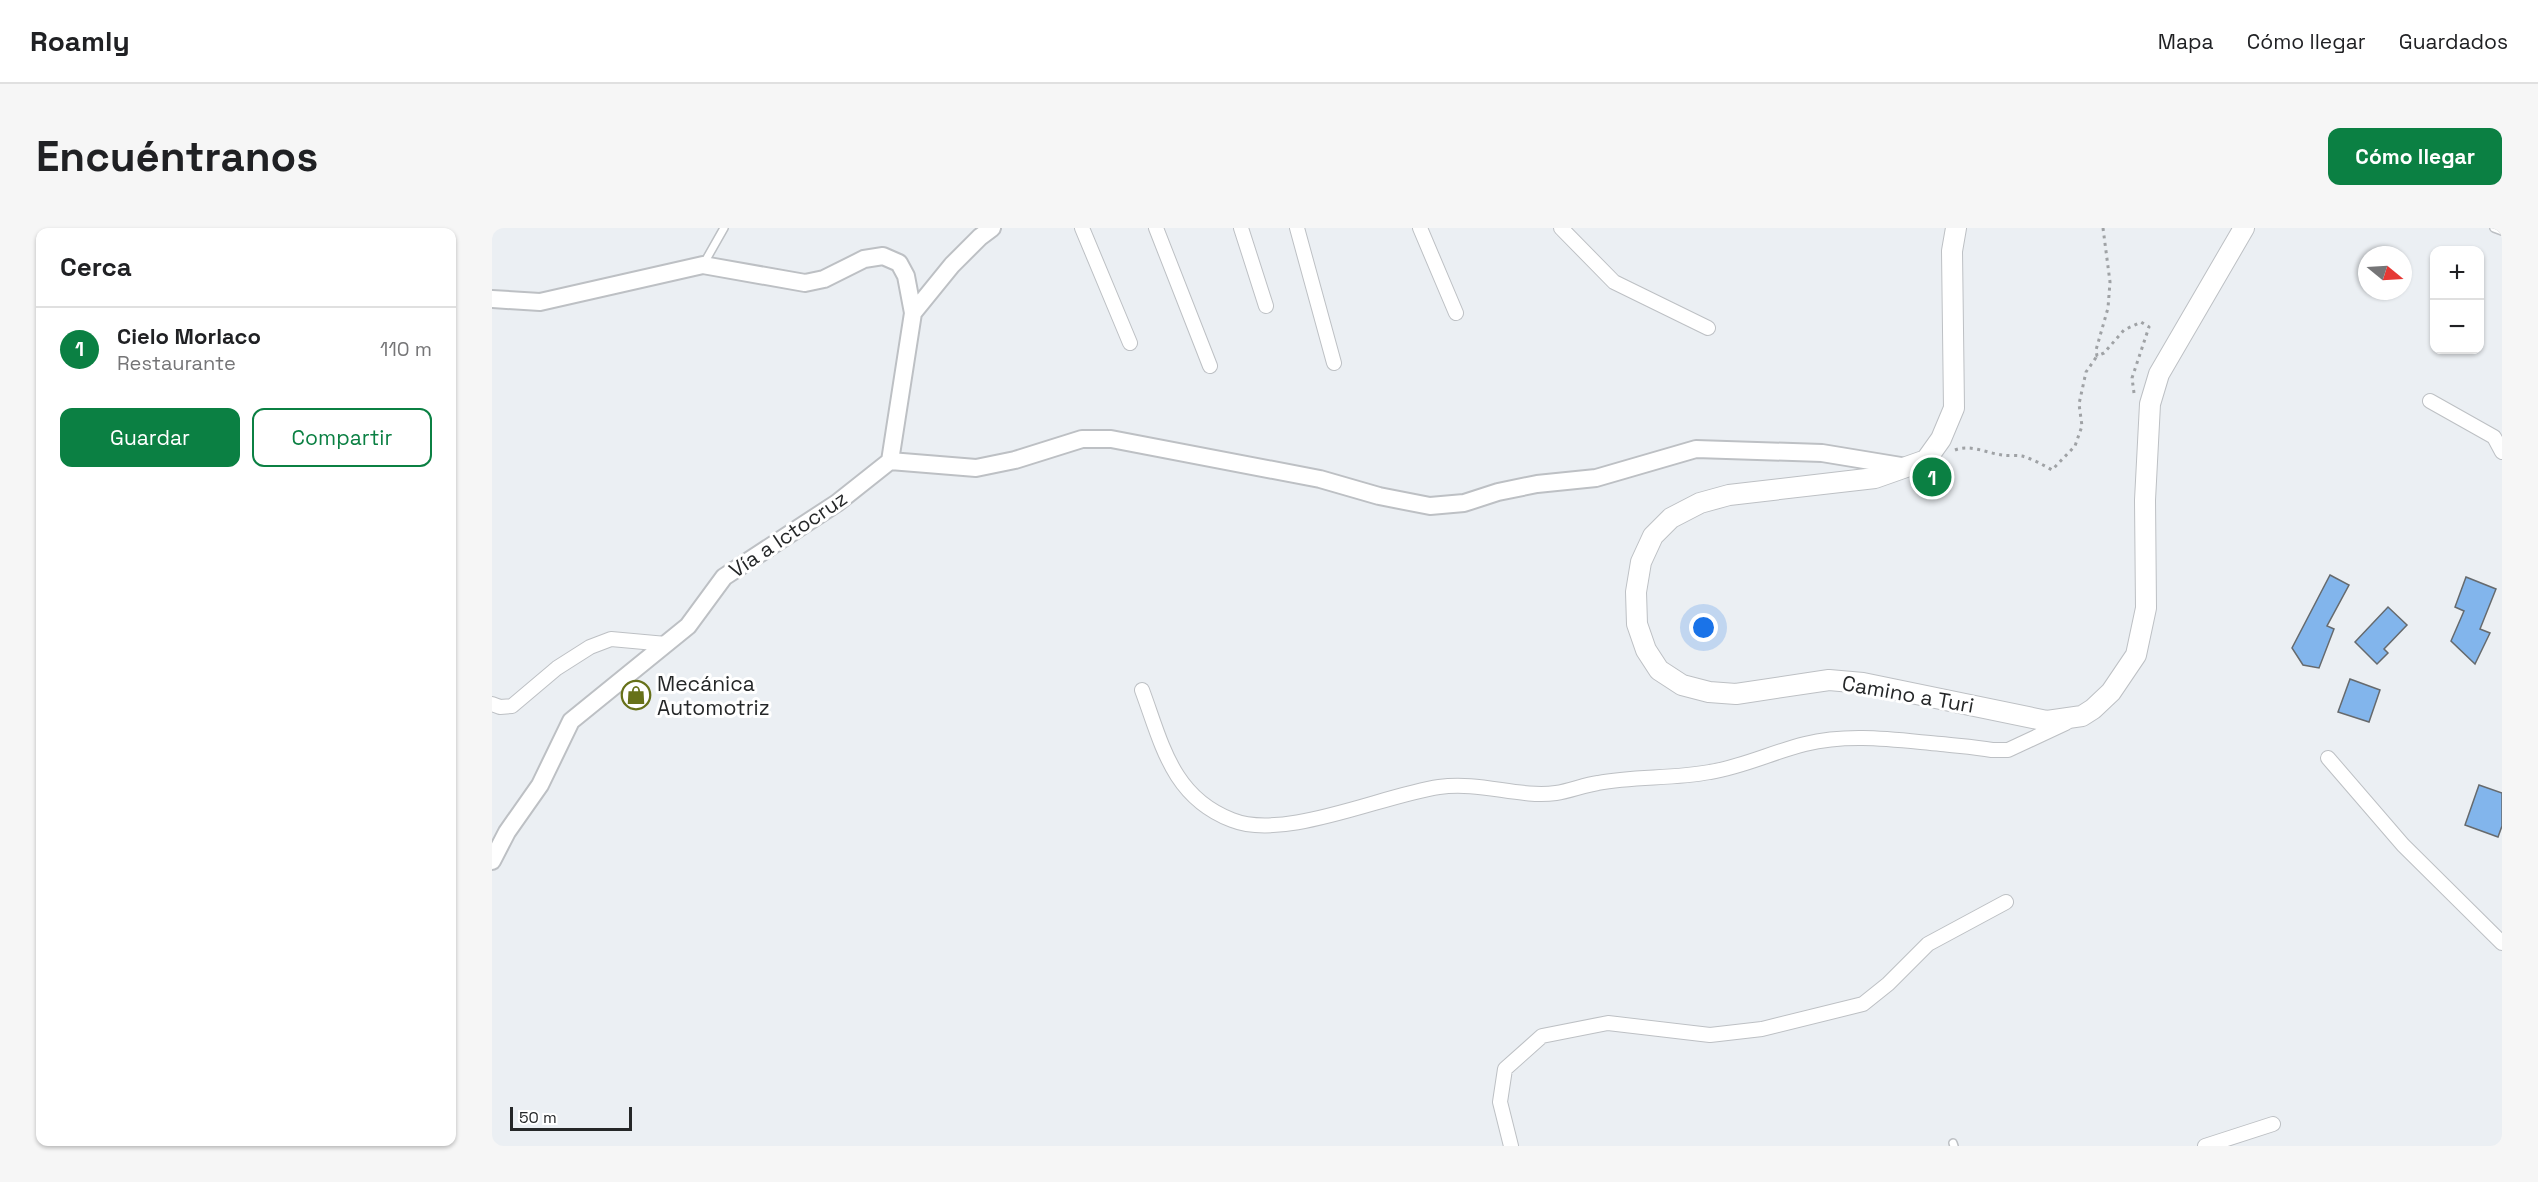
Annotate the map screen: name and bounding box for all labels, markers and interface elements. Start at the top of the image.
text: Roamly [30,23,130,59]
text: Mapa [2158,28,2214,55]
text: Cómo llegar [2247,28,2366,55]
text: Guardados [2399,28,2508,55]
button: Cómo llegar [2328,128,2502,185]
text: Encuéntranos [36,130,318,183]
north arrow [2358,246,2412,300]
map controls [2430,246,2484,354]
button: + [2430,246,2484,300]
text: Cerca [60,250,132,284]
button: − [2430,300,2484,354]
text: Cielo Morlaco [117,322,261,350]
text: 1 [75,336,84,362]
text: 110 m [380,336,432,362]
text: Restaurante [117,350,236,376]
button: Guardar [60,408,240,467]
button: Compartir [252,408,432,467]
pin: 1 [1912,454,1952,500]
street label: Vía a Ictocruz [724,485,852,583]
your location [1689,613,1718,642]
street label: Camino a Turi [1840,669,1976,719]
place label: Mecánica Automotriz [657,670,770,721]
shop icon: Mecánica Automotriz [620,679,652,711]
scale bar [510,1104,632,1132]
text: 50 m [519,1107,557,1128]

